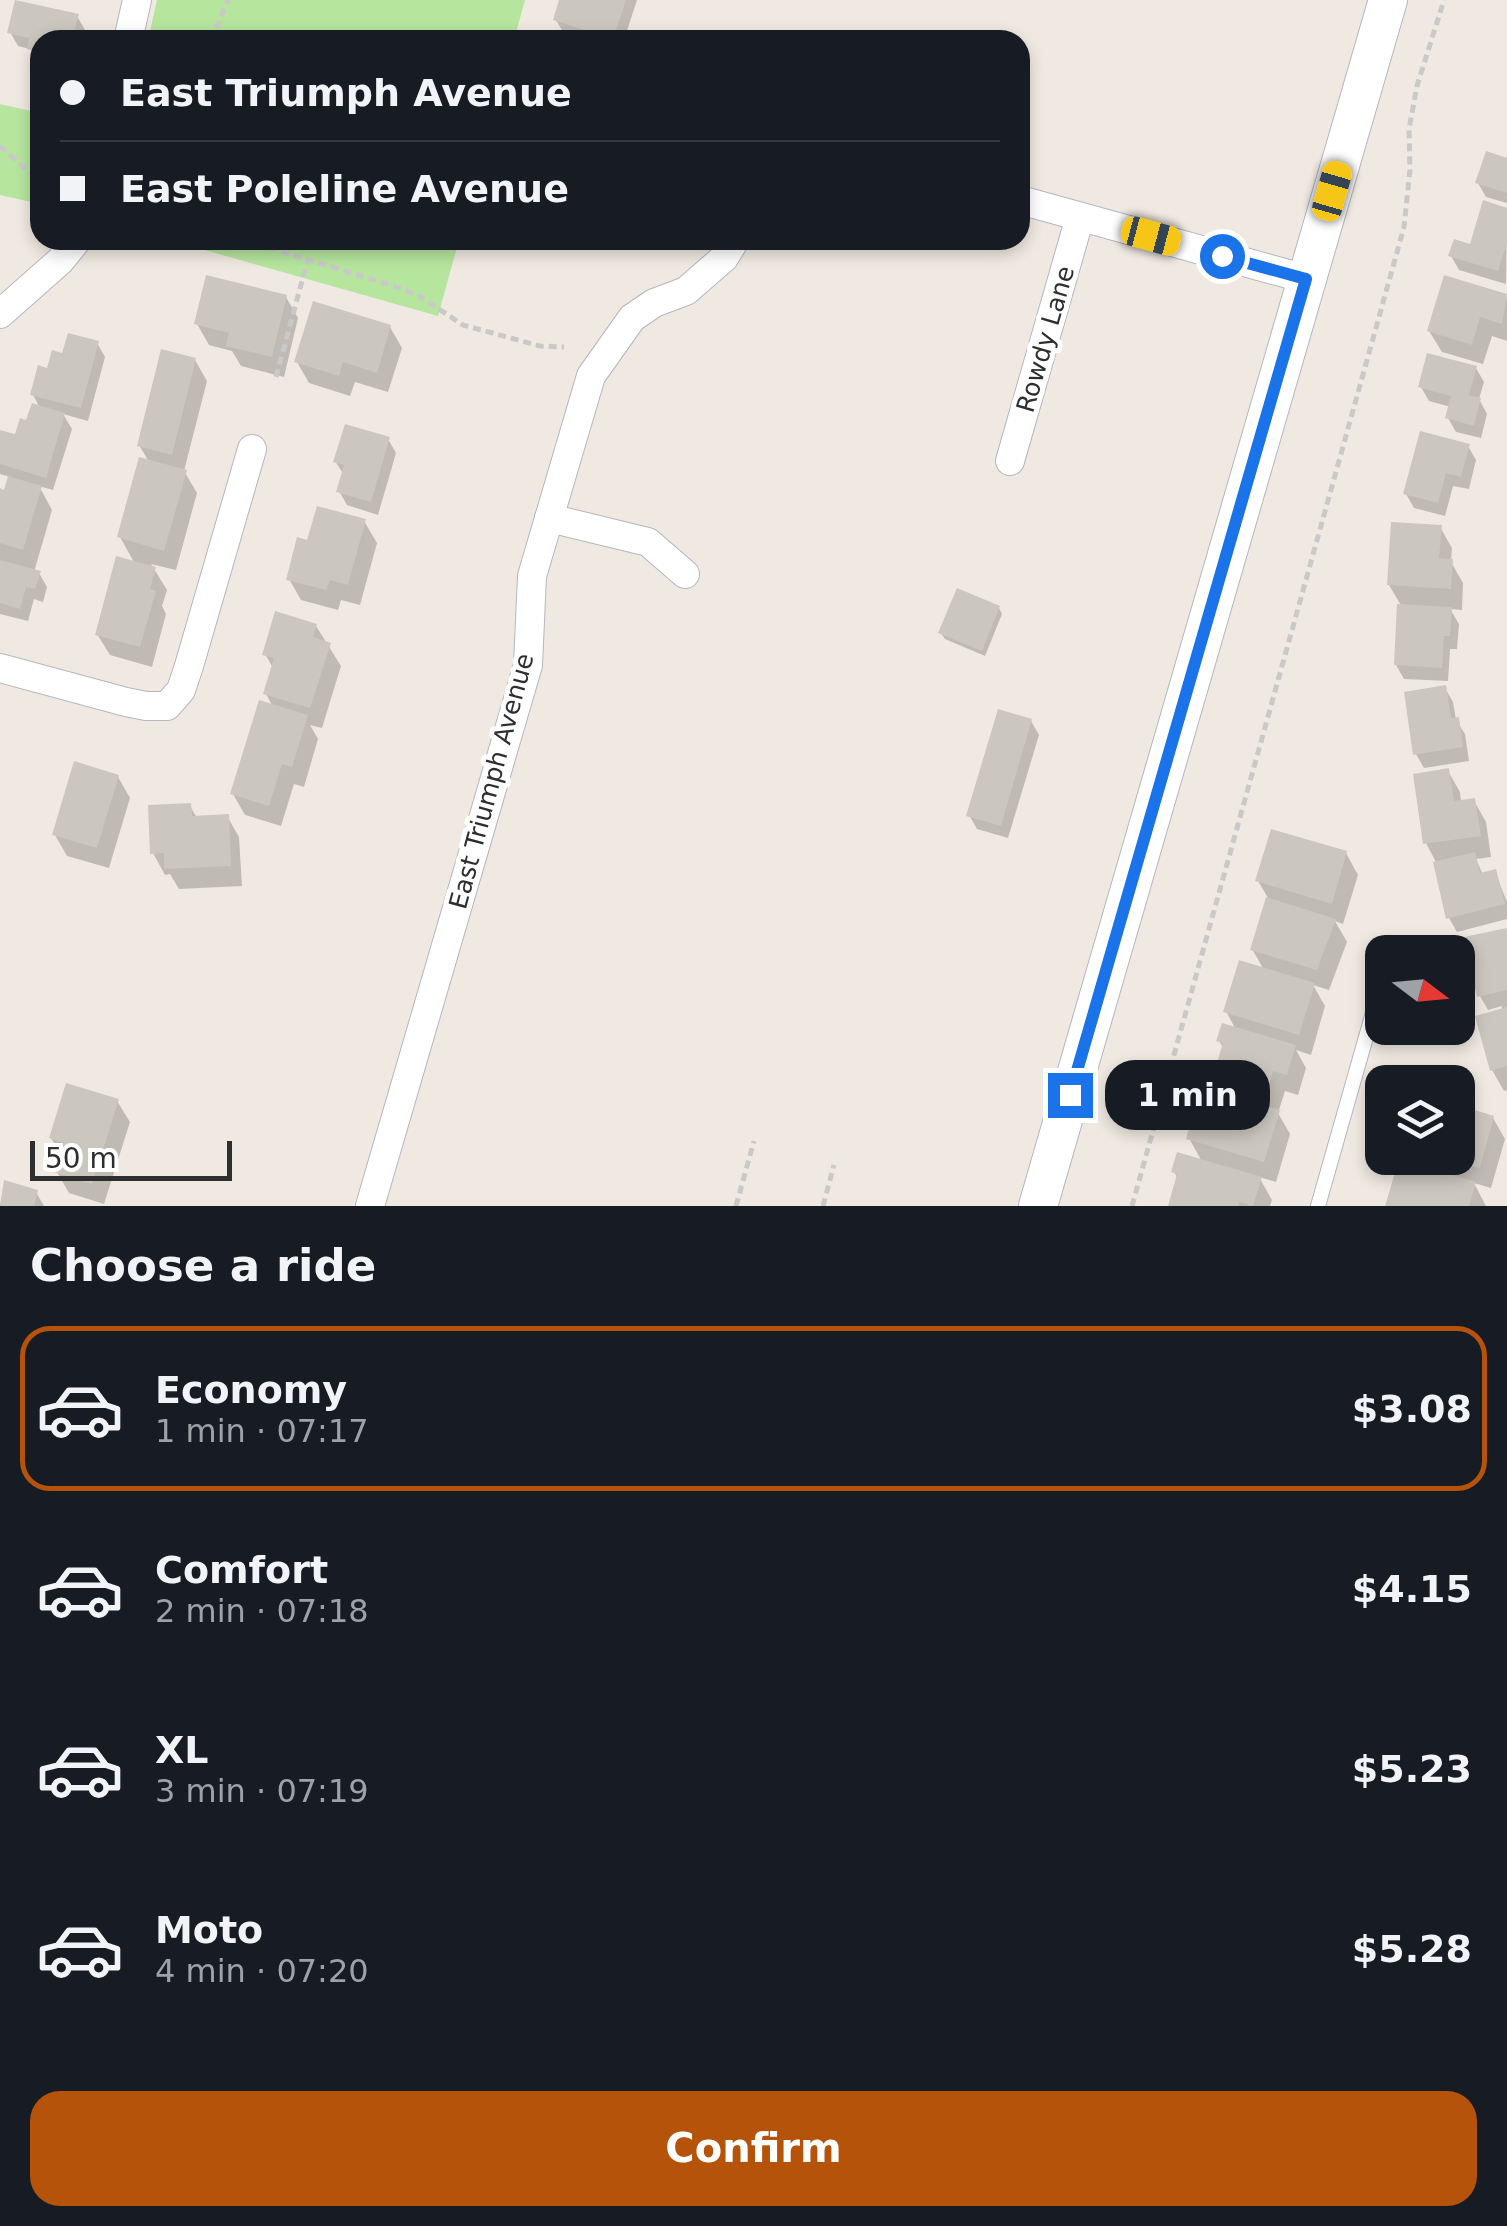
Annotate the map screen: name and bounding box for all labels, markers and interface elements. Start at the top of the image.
text: East Triumph Avenue [120,71,572,115]
car [1309,158,1355,224]
text: East Poleline Avenue [120,167,569,211]
car [1118,214,1184,258]
route start [1200,234,1245,279]
street label: Rowdy Lane [1011,263,1080,416]
street label: East Triumph Avenue [443,650,540,912]
north arrow [1365,935,1475,1045]
map controls [1365,935,1475,1175]
callout: 1 min [1105,1060,1270,1130]
button: layers [1365,1065,1475,1175]
route end [1048,1073,1093,1118]
text: 1 min [1137,1076,1238,1114]
scale bar [30,1136,232,1180]
text: 50 m [45,1142,117,1175]
text: Choose a ride [30,1239,376,1292]
icon: car [35,1364,125,1454]
text: Economy [155,1368,347,1412]
text: $3.08 [1352,1387,1472,1431]
text: 1 min · 07:17 [155,1412,369,1450]
icon: car [35,1544,125,1634]
text: Comfort [155,1548,328,1592]
text: $4.15 [1352,1567,1472,1611]
text: 2 min · 07:18 [155,1592,369,1630]
icon: car [35,1724,125,1814]
text: XL [155,1728,209,1772]
text: $5.23 [1352,1747,1472,1791]
text: 3 min · 07:19 [155,1772,369,1810]
icon: car [35,1904,125,1994]
text: Moto [155,1908,263,1952]
text: $5.28 [1352,1927,1472,1971]
text: 4 min · 07:20 [155,1952,369,1990]
button: Confirm [30,2091,1477,2206]

